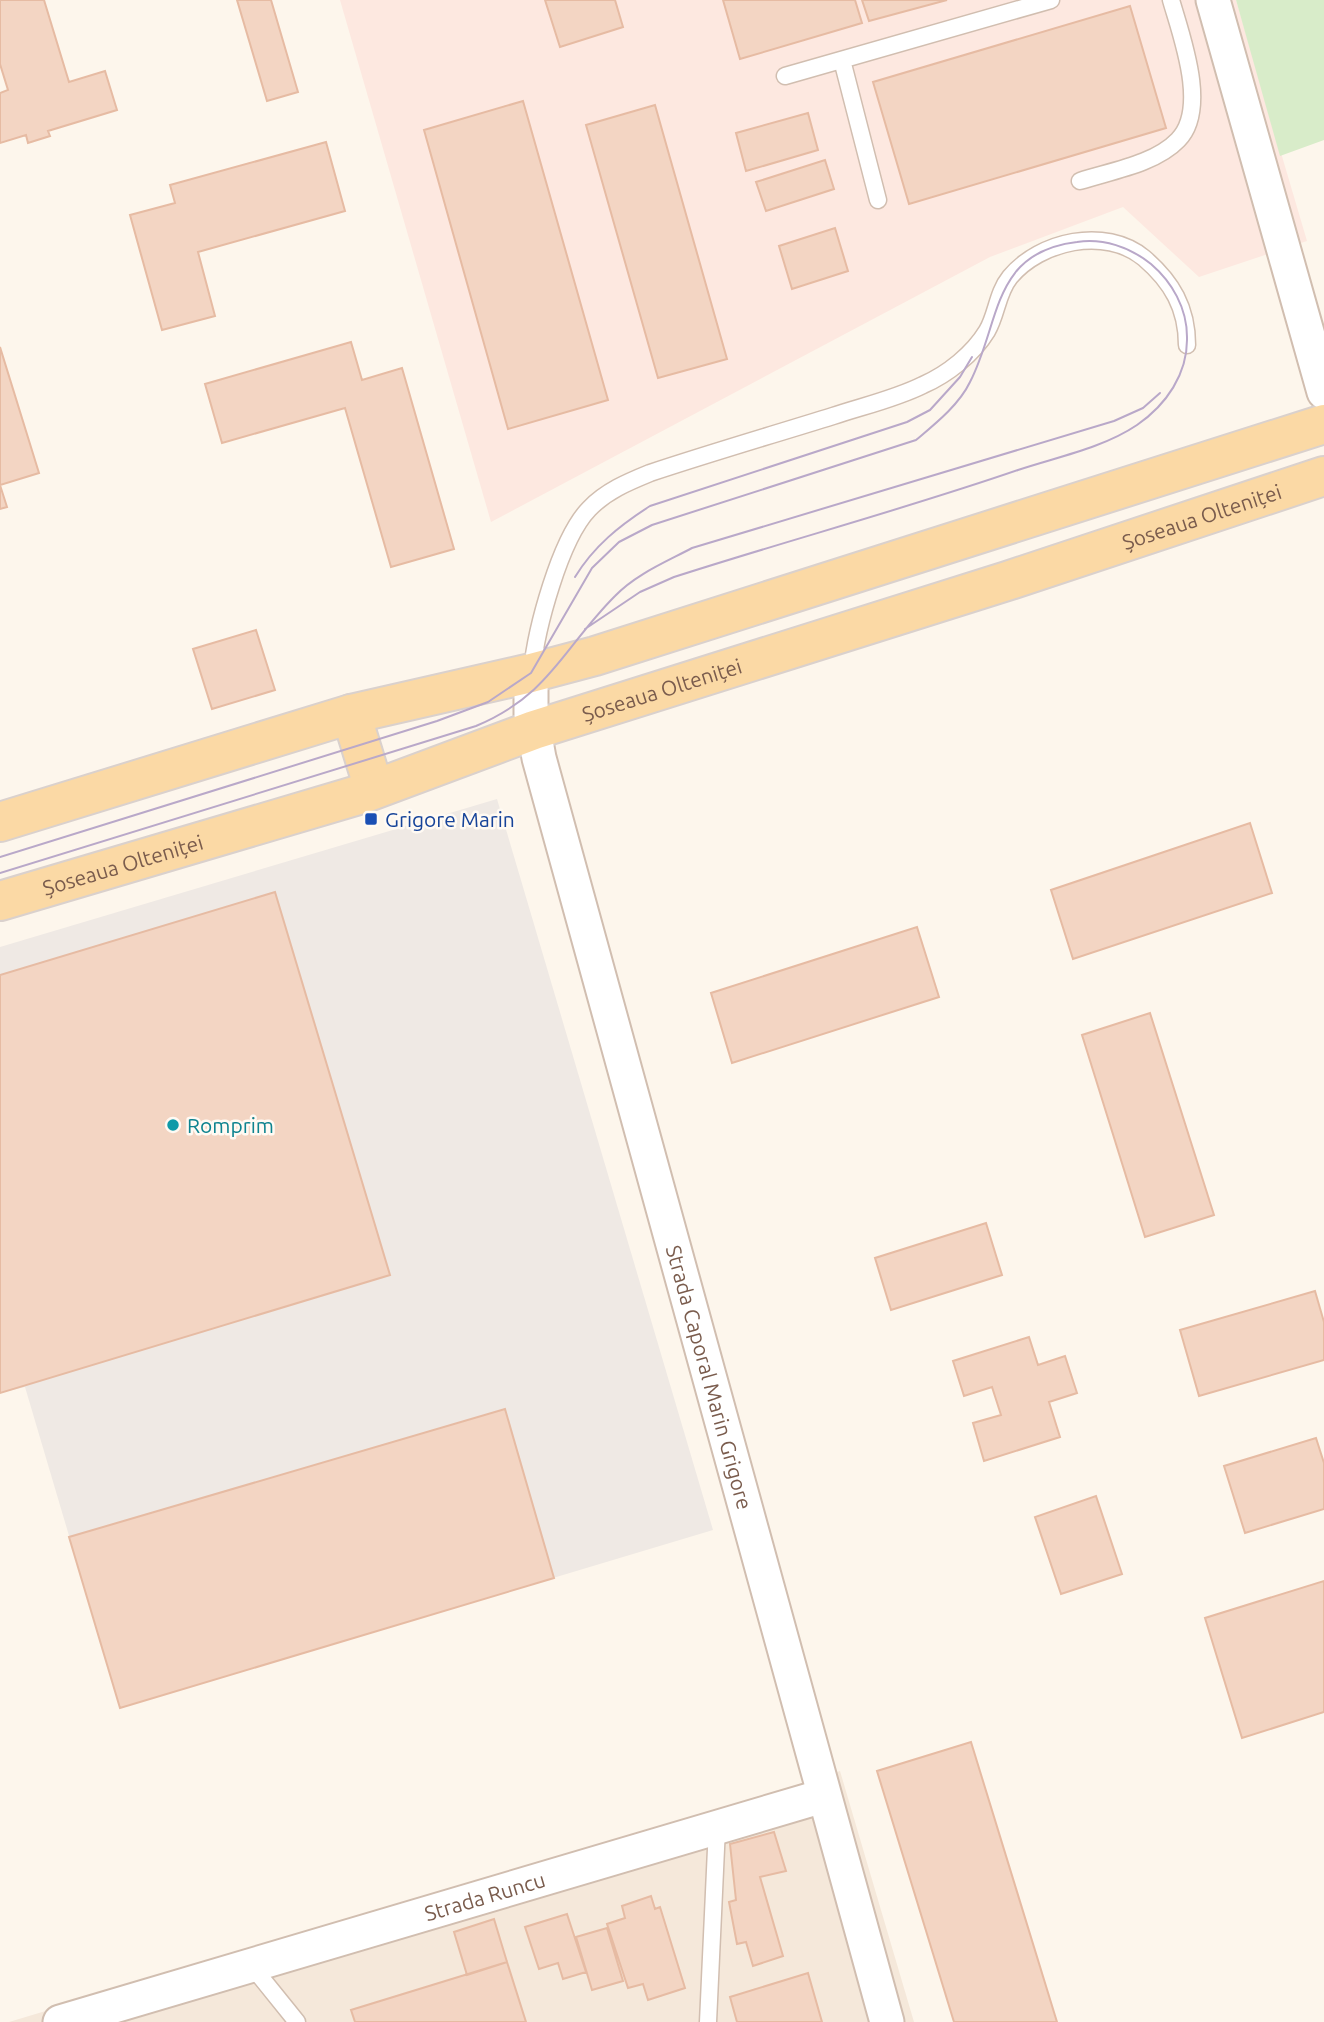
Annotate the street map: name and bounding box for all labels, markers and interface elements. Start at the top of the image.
street label: Șoseaua Olteniței [1119,479,1284,554]
street label: Șoseaua Olteniței [579,653,745,726]
place label: Grigore Marin [385,807,515,831]
marker: Grigore Marin [363,811,379,827]
street label: Șoseaua Olteniței [40,830,206,900]
place label: Romprim [187,1113,274,1137]
marker: Romprim [165,1117,181,1133]
street label: Strada Caporal Marin Grigore [662,1242,757,1512]
street label: Strada Runcu [422,1867,548,1925]

